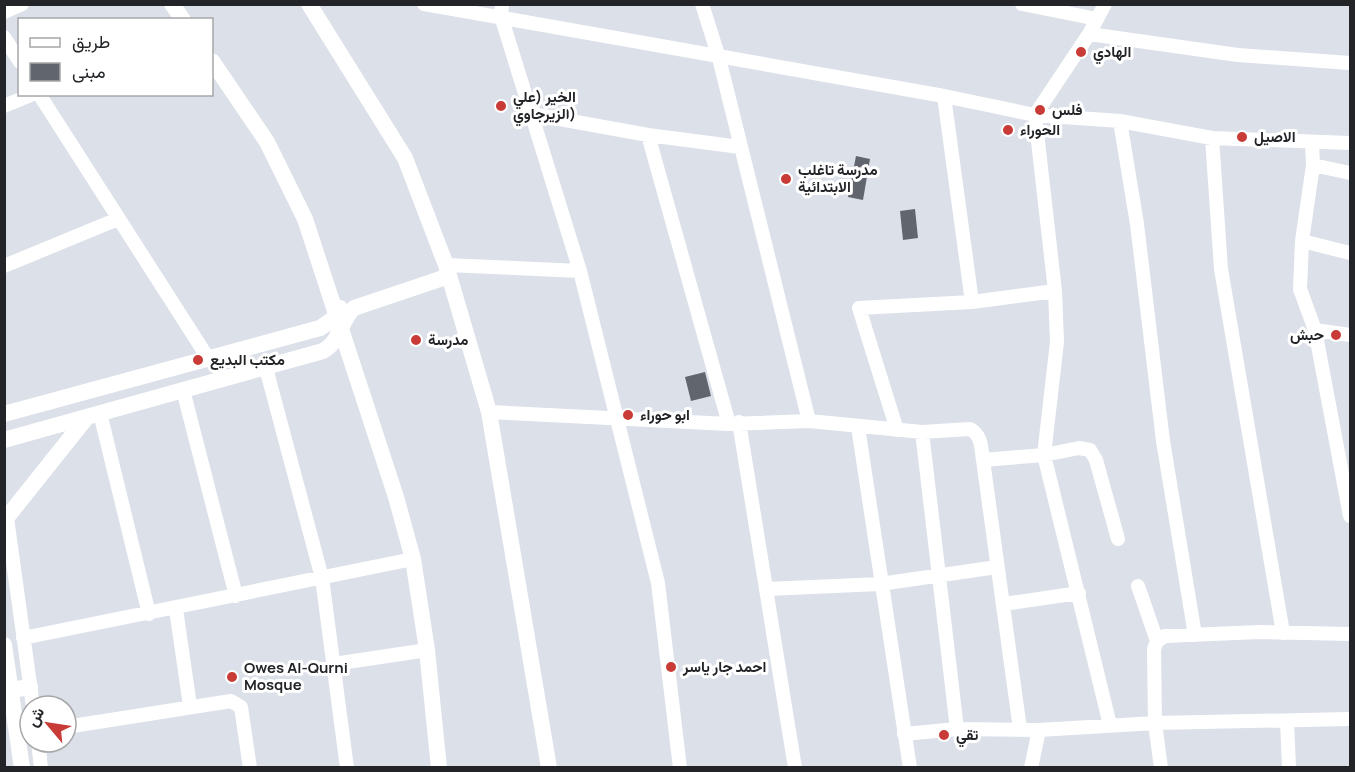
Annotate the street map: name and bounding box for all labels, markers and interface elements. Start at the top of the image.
legend [18,18,213,96]
text: طريق [72,29,110,53]
place label: الهادي [1093,41,1131,65]
marker: الهادي [1074,45,1088,59]
text: مبنى [72,59,106,83]
place label: الخير (علي الزيرجاوي) [513,86,576,127]
marker: الخير (علي الزيرجاوي) [494,99,508,113]
place label: فلس [1052,99,1082,120]
marker: فلس [1033,103,1047,117]
place label: الحوراء [1020,119,1060,140]
marker: الحوراء [1001,123,1015,137]
place label: الاصيل [1254,126,1296,147]
marker: الاصيل [1235,130,1249,144]
place label: مدرسة تاغلب الابتدائية [798,159,878,197]
marker: مدرسة تاغلب الابتدائية [779,172,793,186]
place label: حبش [1290,324,1324,345]
marker: حبش [1329,328,1343,342]
place label: مدرسة [428,329,469,350]
marker: مدرسة [409,333,423,347]
place label: مكتب البديع [210,349,285,370]
marker: مكتب البديع [191,353,205,367]
place label: ابو حوراء [640,404,690,425]
marker: ابو حوراء [621,408,635,422]
place label: احمد جار ياسر [682,656,766,677]
place label: Owes Al-Qurni Mosque [244,657,348,695]
marker: احمد جار ياسر [664,660,678,674]
marker: Owes Al-Qurni Mosque [225,670,239,684]
north arrow [18,694,78,754]
text: ش [21,703,49,730]
place label: تقي [956,724,978,748]
marker: تقي [937,728,951,742]

